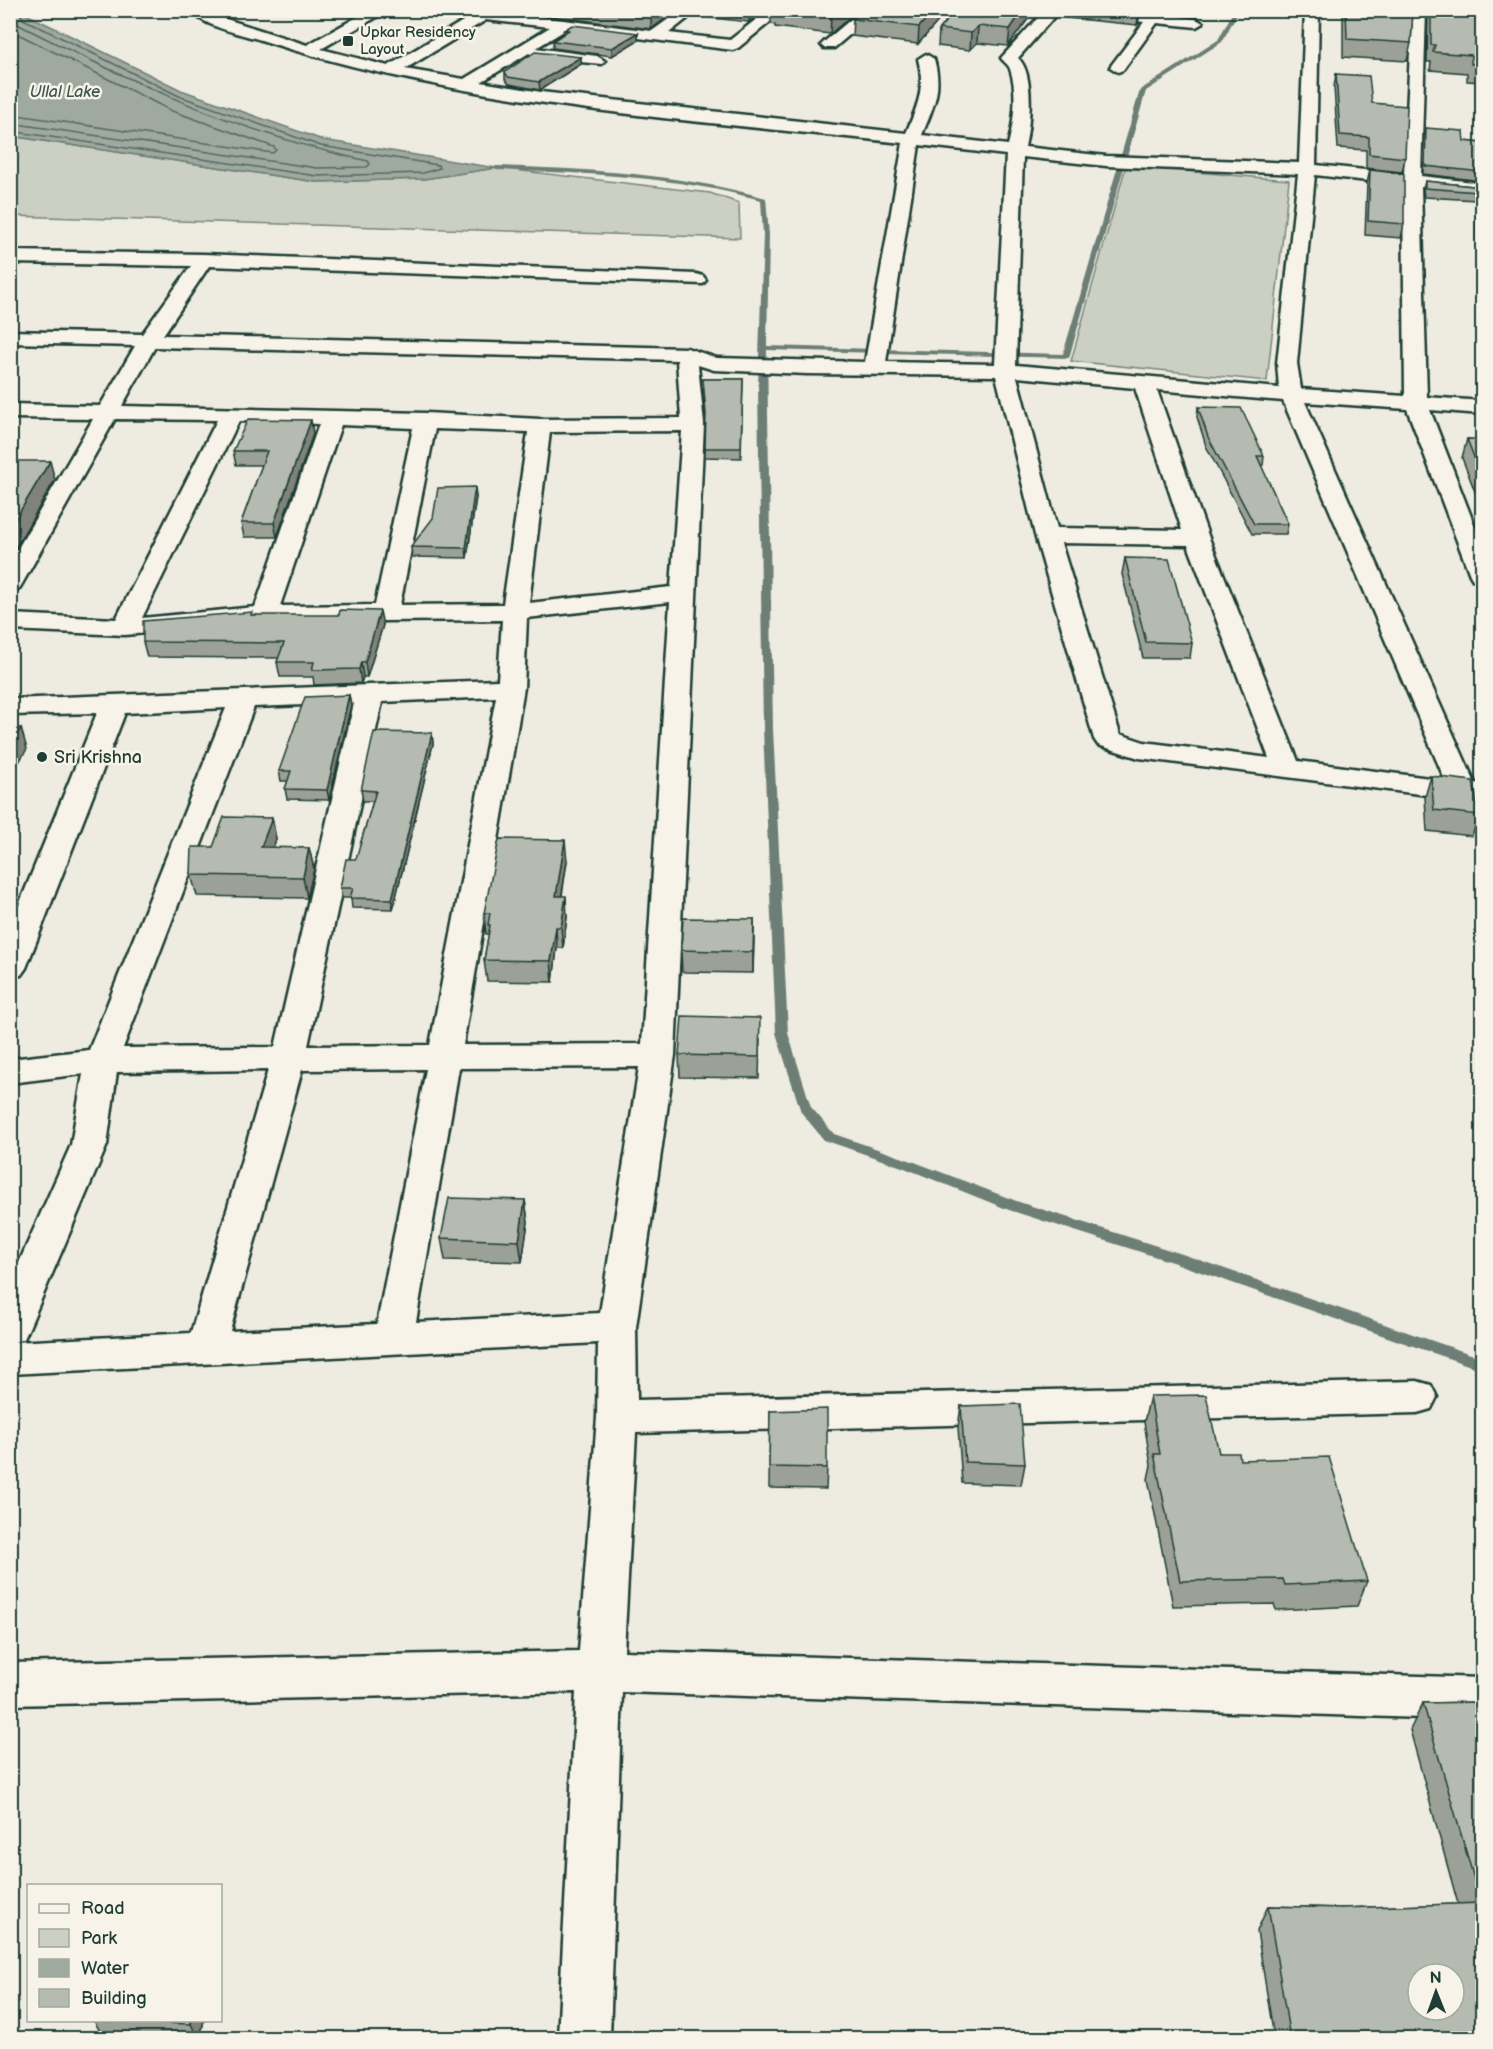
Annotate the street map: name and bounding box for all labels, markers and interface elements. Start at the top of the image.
place label: Upkar Residency Layout [360,23,476,59]
marker: Upkar Residency Layout [341,34,355,48]
water label: Ullal Lake [30,83,100,102]
place label: Sri Krishna [54,747,142,768]
marker: Sri Krishna [35,750,49,764]
legend [27,1884,222,2022]
text: Road [81,1898,125,1919]
text: Park [81,1928,117,1949]
text: Water [81,1958,129,1979]
north arrow [1406,1962,1466,2022]
text: N [1430,1969,1442,1988]
text: Building [81,1988,147,2009]

